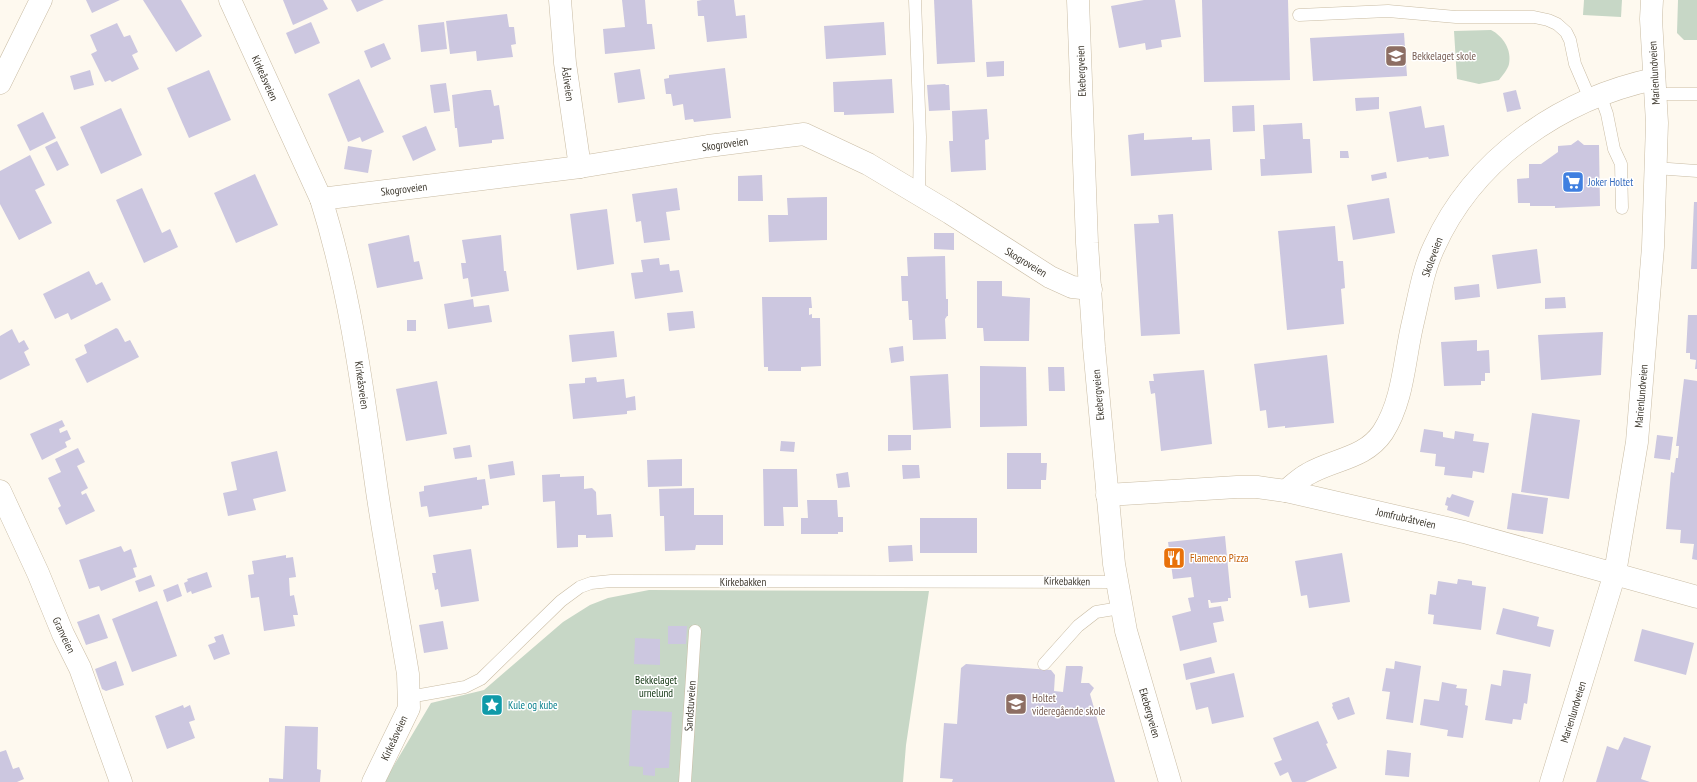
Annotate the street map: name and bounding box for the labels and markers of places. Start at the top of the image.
school or university icon: Bekkelaget skole [1383,43,1409,69]
place label: Bekkelaget skole [1412,49,1476,63]
supermarket icon: Joker Holtet [1560,169,1586,195]
place label: Joker Holtet [1587,175,1633,189]
restaurant icon: Flamenco Pizza [1161,545,1187,571]
place label: Flamenco Pizza [1190,551,1249,565]
school or university icon: Holtet videregående skole [1003,691,1029,717]
place label: Holtet videregående skole [1032,691,1106,718]
place icon: Kule og kube [479,692,505,718]
place label: Kule og kube [508,698,558,712]

